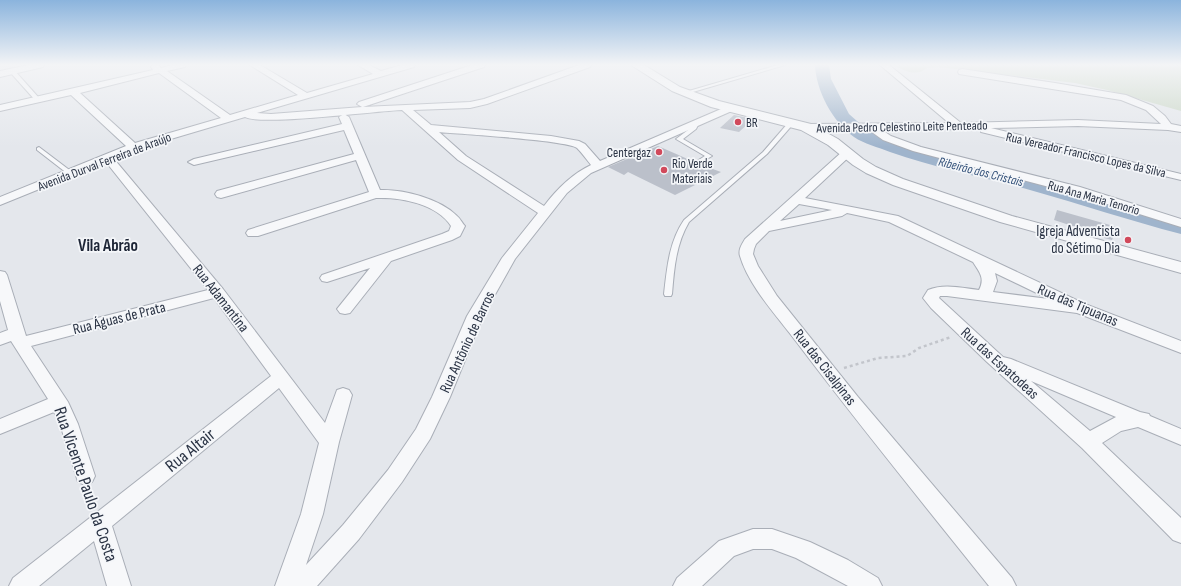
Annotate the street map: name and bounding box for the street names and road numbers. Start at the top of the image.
street label: Avenida Pedro Celestino Leite Penteado [815,118,988,137]
street label: Avenida Durval Ferreira de Araújo [34,129,173,195]
street label: Rua Vereador Francisco Lopes da Silva [1004,129,1167,181]
street label: Rua Ana Maria Tenorio [1046,177,1142,219]
street label: Rua Adamantina [188,261,253,336]
street label: Rua das Tipuanas [1035,280,1121,331]
street label: Rua Antônio de Barros [436,288,499,396]
street label: Rua Águas de Prata [71,298,168,339]
street label: Rua das Espatodeas [957,323,1043,403]
street label: Rua das Cisalpinas [789,325,860,409]
street label: Rua Vicente Paulo da Costa [49,404,122,564]
street label: Rua Altair [161,424,219,477]

